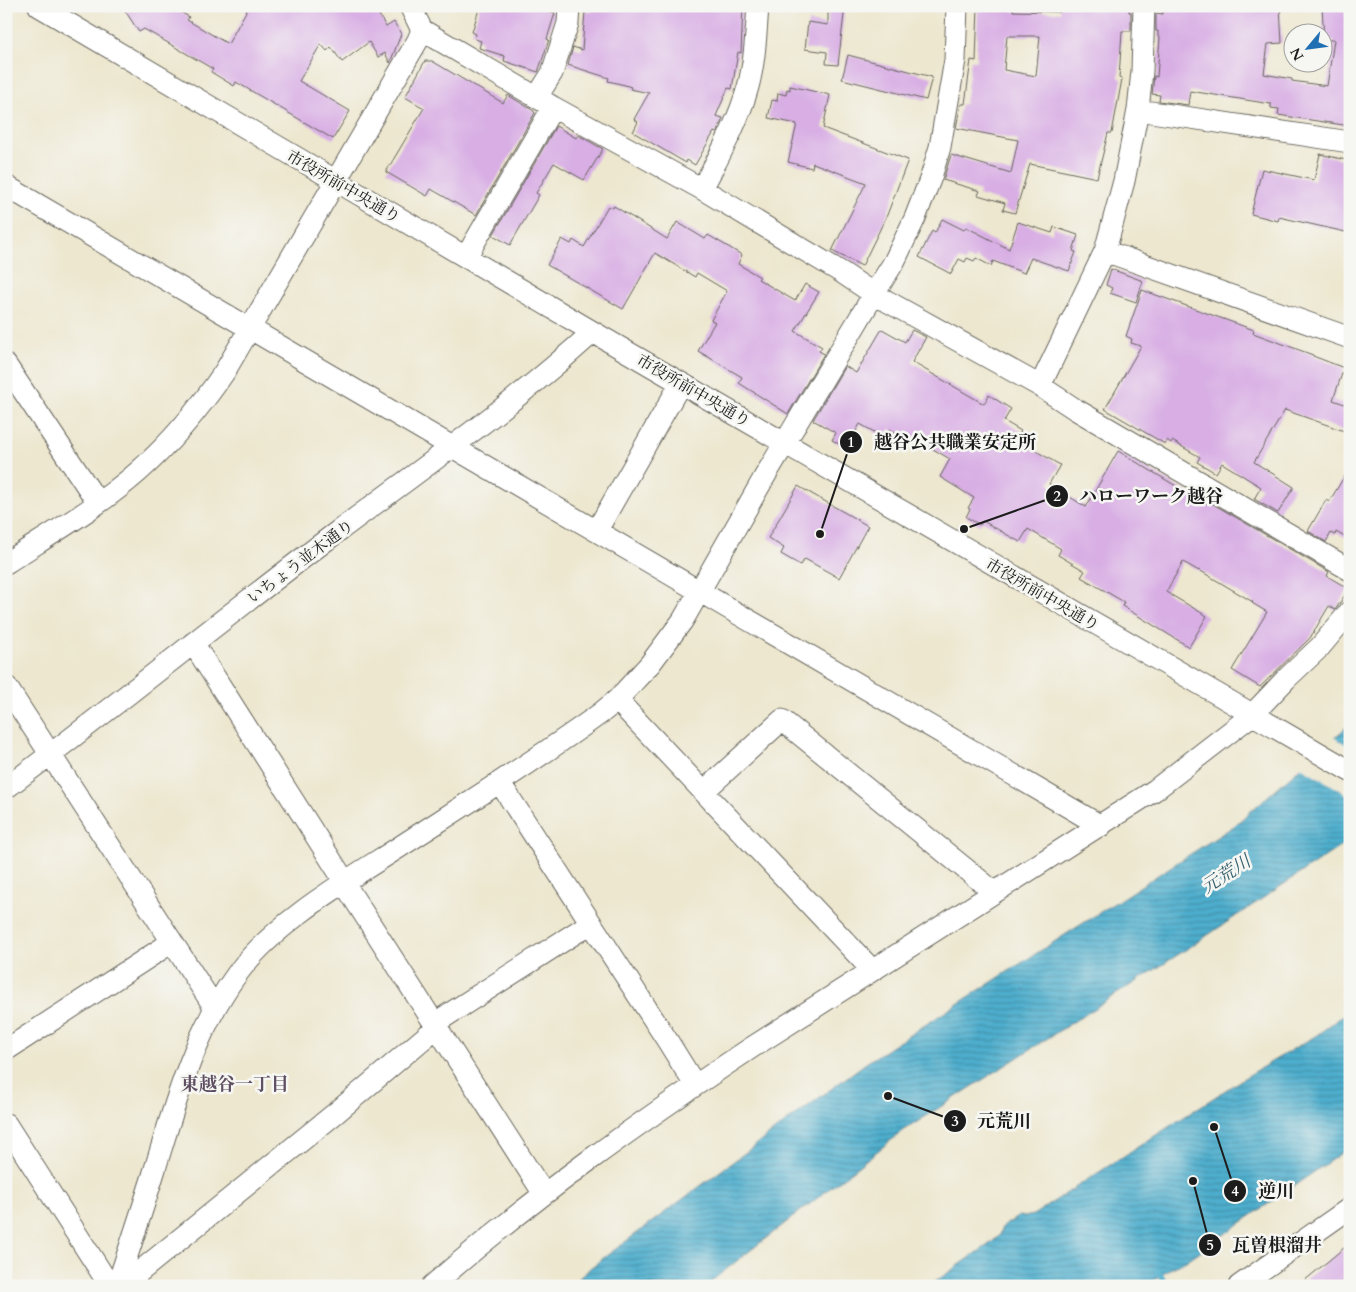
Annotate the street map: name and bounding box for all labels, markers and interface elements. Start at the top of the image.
north arrow [1284,22,1334,72]
text: N [1286,44,1308,64]
street label: 市役所前中央通り [283,145,404,228]
street label: 市役所前中央通り [633,349,754,432]
callout: 越谷公共職業安定所 [839,425,1046,458]
text: 越谷公共職業安定所 [874,430,1036,455]
text: 1 [847,432,855,452]
callout: ハローワーク越谷 [1044,480,1233,513]
text: ハローワーク越谷 [1079,484,1223,509]
text: 2 [1053,486,1061,506]
street label: いちょう並木通り [243,514,358,609]
street label: 市役所前中央通り [982,553,1103,636]
water label: 元荒川 [1197,848,1257,900]
district label: 東越谷一丁目 [181,1072,289,1097]
callout: 元荒川 [942,1105,1041,1138]
text: 元荒川 [977,1109,1031,1134]
text: 3 [951,1111,959,1131]
callout: 逆川 [1223,1174,1304,1207]
text: 逆川 [1258,1179,1294,1204]
text: 4 [1231,1181,1239,1201]
callout: 瓦曽根溜井 [1197,1228,1332,1261]
text: 瓦曽根溜井 [1232,1233,1322,1258]
text: 5 [1206,1235,1214,1255]

